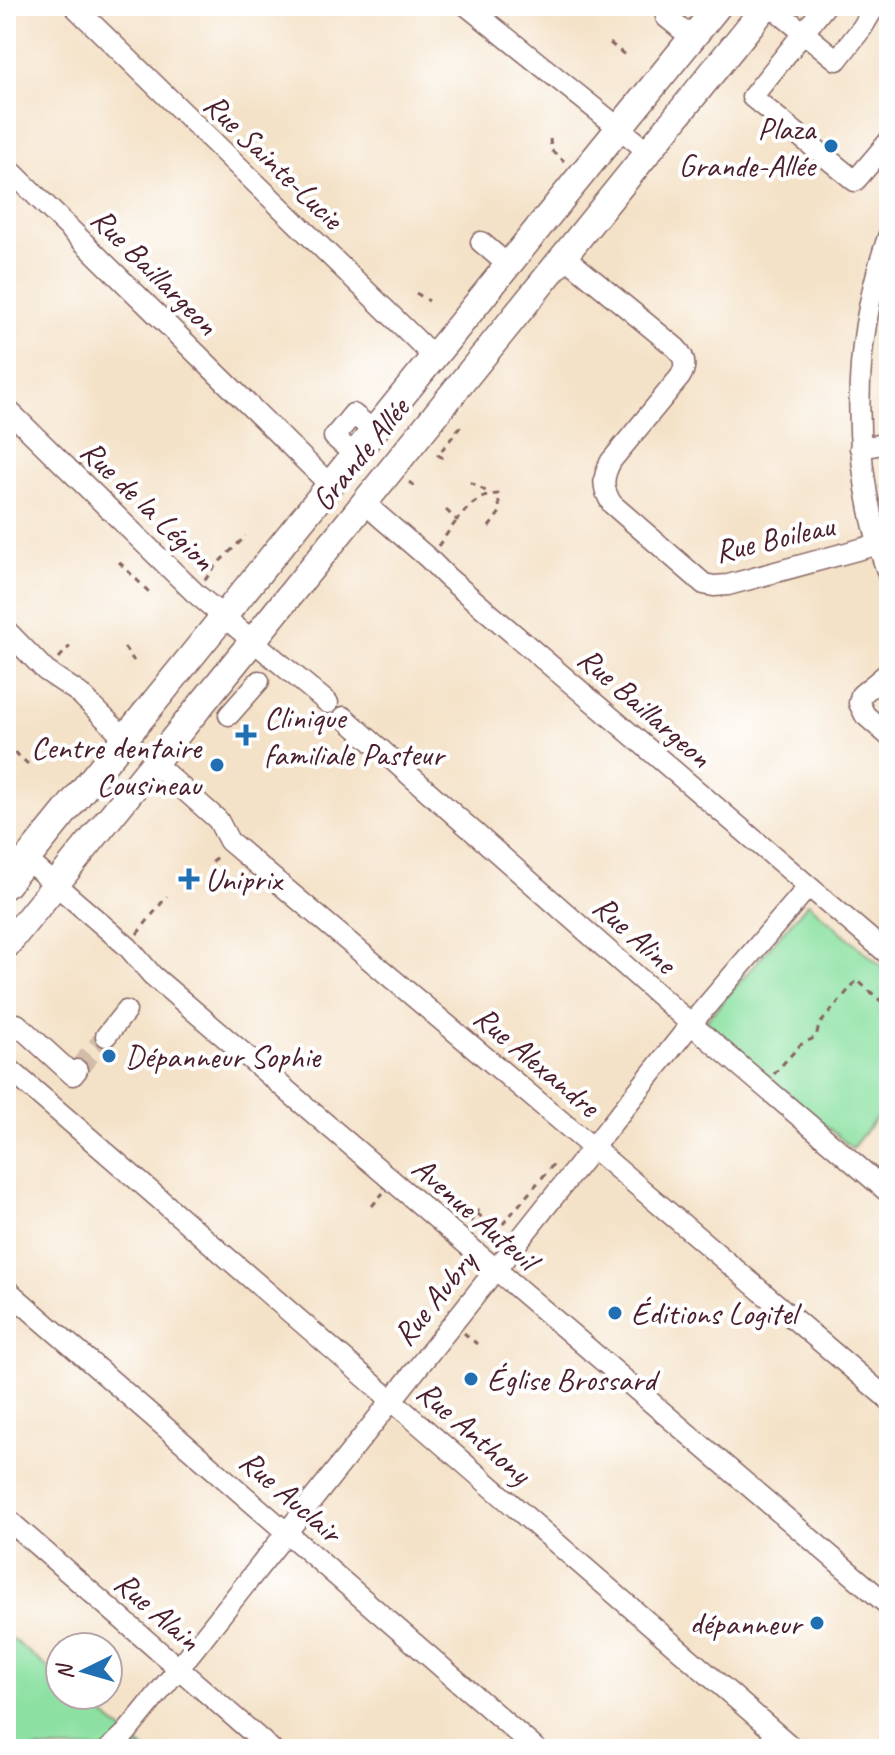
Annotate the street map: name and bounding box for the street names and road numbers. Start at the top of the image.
street label: Rue Sainte-Lucie [195,85,354,240]
street label: Rue Baillargeon [82,199,228,344]
street label: Grande Allée [302,387,420,519]
street label: Rue de la Légion [72,431,224,580]
street label: Rue Boileau [711,504,840,572]
street label: Rue Baillargeon [569,638,721,777]
street label: Rue Aline [584,886,687,984]
street label: Rue Alexandre [465,997,610,1128]
street label: Avenue Auteuil [403,1148,550,1283]
street label: Rue Aubry [384,1240,487,1354]
street label: Rue Anthony [408,1372,541,1495]
street label: Rue Auclair [231,1441,352,1554]
street label: Rue Alain [106,1563,210,1660]

